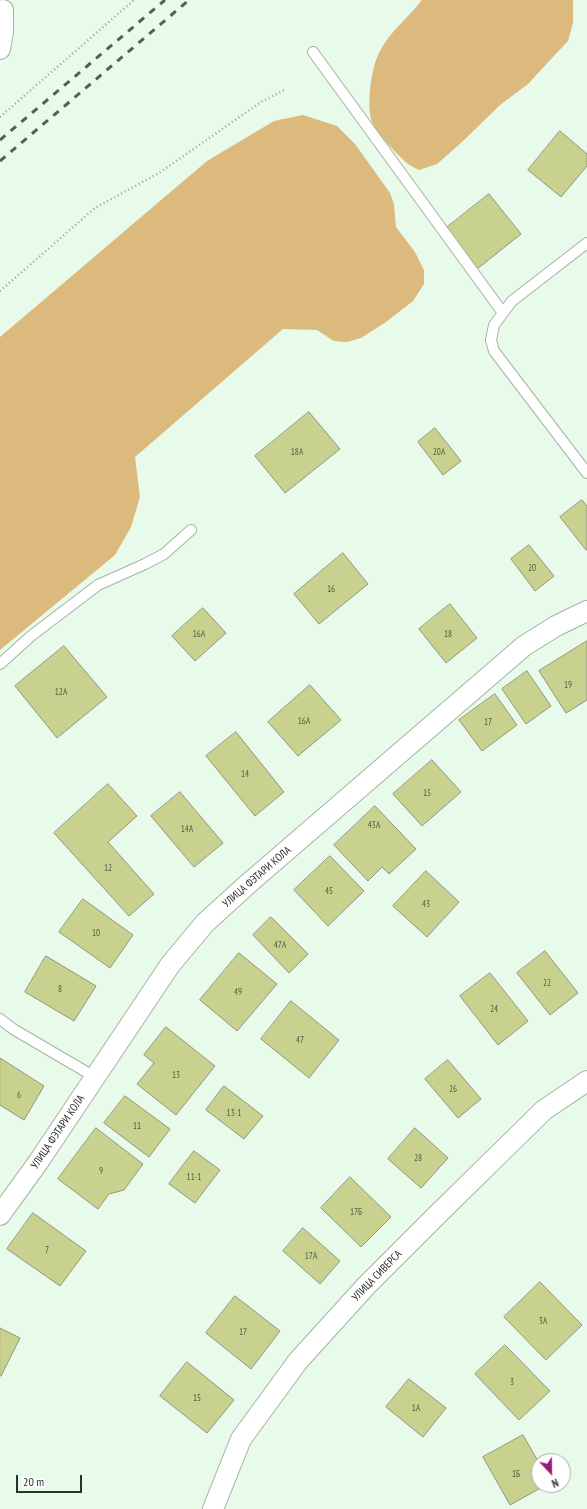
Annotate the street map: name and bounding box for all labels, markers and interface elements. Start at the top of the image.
house number: 18А [291,447,303,457]
house number: 20А [433,447,445,457]
house number: 20 [528,563,536,573]
house number: 16 [327,584,335,594]
house number: 16А [193,629,205,639]
house number: 18 [444,629,452,639]
house number: 19 [564,680,572,690]
house number: 12А [55,687,67,697]
house number: 16А [298,716,310,726]
house number: 17 [484,717,492,727]
house number: 14 [241,769,249,779]
house number: 15 [423,788,431,798]
house number: 43А [368,820,380,830]
house number: 14А [181,824,193,834]
street label: УЛИЦА ФЭТАРИ КОЛА [220,844,294,910]
house number: 12 [104,863,112,873]
house number: 45 [325,886,333,896]
house number: 43 [422,899,430,909]
house number: 10 [92,928,100,938]
house number: 47А [274,940,286,950]
house number: 22 [543,978,551,988]
house number: 8 [58,984,62,994]
house number: 49 [234,987,242,997]
house number: 24 [490,1004,498,1014]
house number: 47 [296,1035,304,1045]
house number: 13 [172,1070,180,1080]
house number: 26 [449,1084,457,1094]
house number: 6 [17,1090,21,1100]
street label: УЛИЦА ФЭТАРИ КОЛА [28,1093,88,1171]
house number: 13-1 [227,1108,241,1118]
house number: 11 [133,1121,141,1131]
house number: 28 [414,1153,422,1163]
house number: 9 [99,1166,103,1176]
house number: 11-1 [187,1172,201,1182]
house number: 17Б [350,1207,362,1217]
house number: 7 [45,1245,49,1255]
street label: УЛИЦА СИВЕРСА [349,1248,405,1304]
house number: 17А [305,1251,317,1261]
house number: 3А [539,1316,547,1326]
house number: 17 [239,1327,247,1337]
house number: 3 [510,1377,514,1387]
house number: 15 [193,1393,201,1403]
house number: 1А [412,1403,420,1413]
north arrow [531,1453,571,1493]
scale bar [18,1467,84,1493]
house number: 1Б [512,1469,520,1479]
text: 20 m [23,1474,44,1489]
text: N [550,1476,561,1491]

